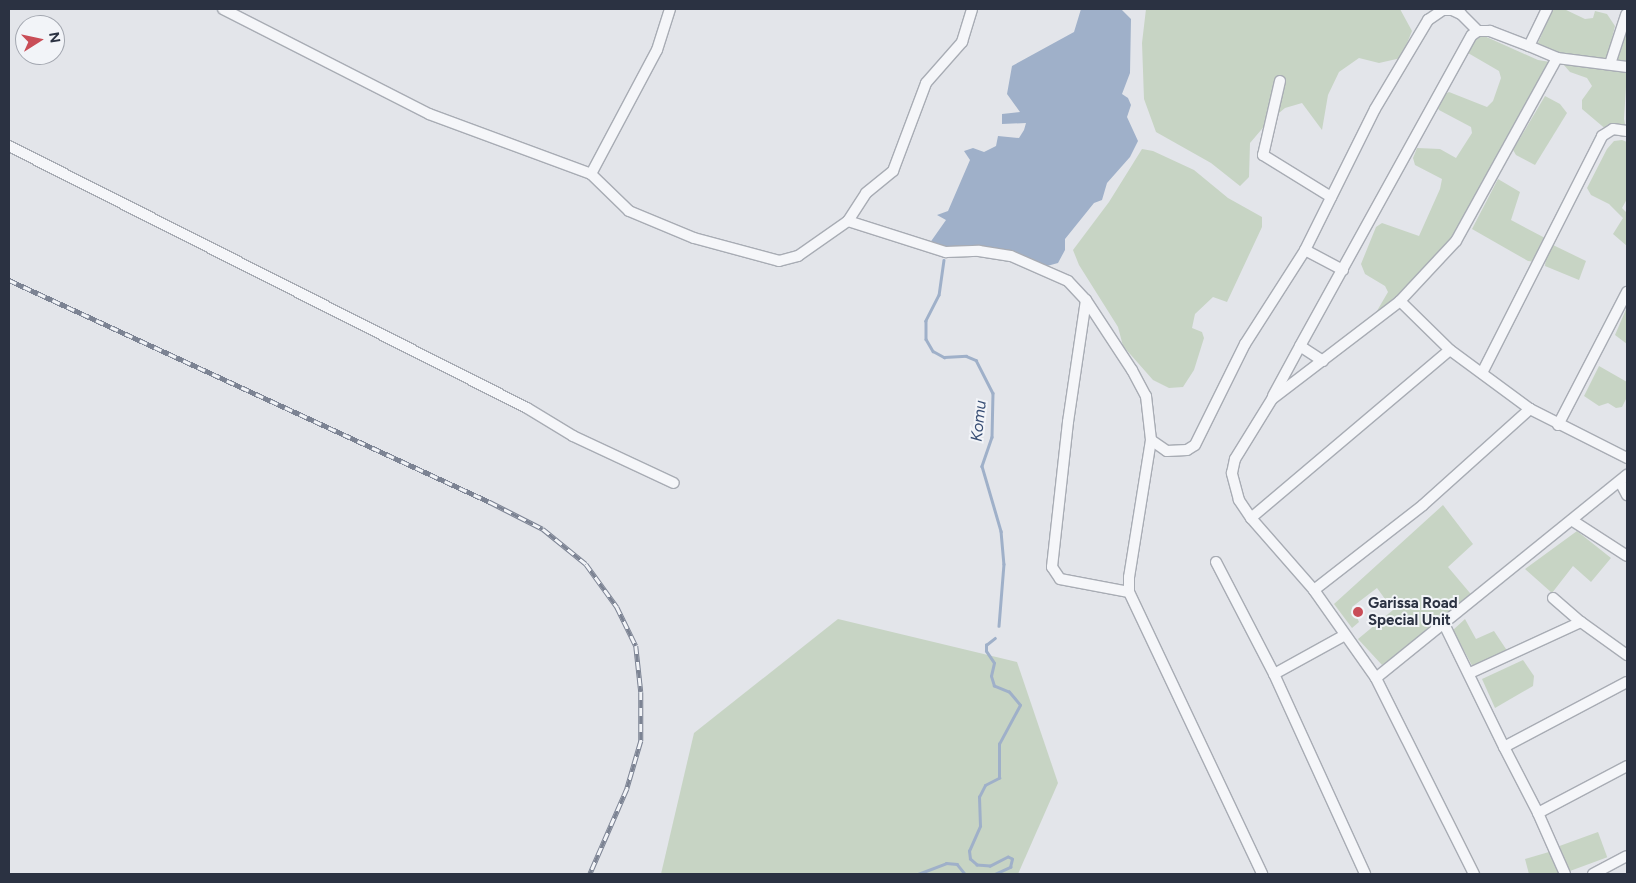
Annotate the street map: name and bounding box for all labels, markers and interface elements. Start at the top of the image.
north arrow [15,15,65,65]
text: N [45,31,64,44]
water label: Komu [967,399,991,443]
place label: Garissa Road Special Unit [1368,594,1458,629]
marker: Garissa Road Special Unit [1352,606,1364,618]

